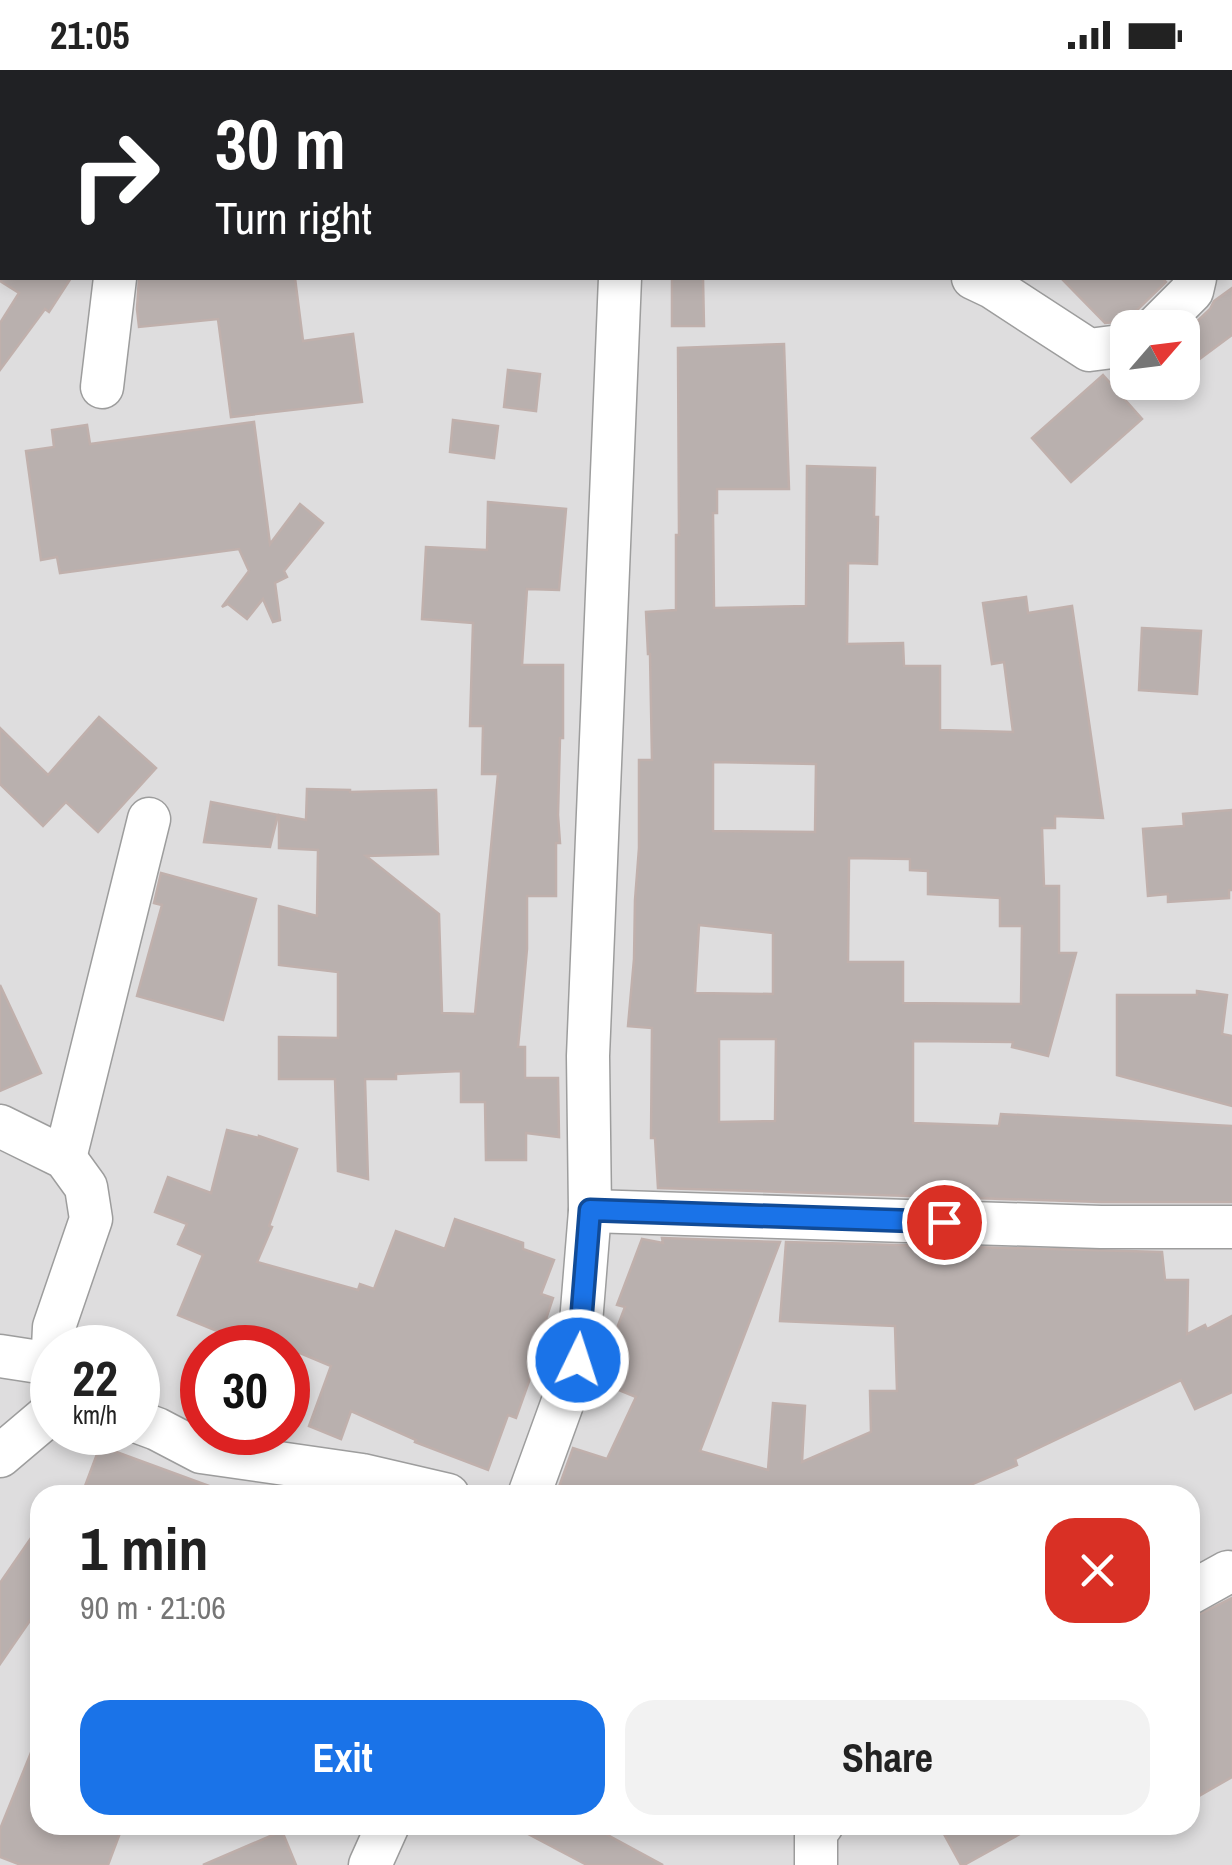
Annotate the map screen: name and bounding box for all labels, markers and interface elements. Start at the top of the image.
text: 21:05 [50,10,130,61]
text: 30 m [215,97,346,191]
icon: right [50,110,180,240]
text: Turn right [215,187,372,248]
north arrow [1110,310,1200,400]
map controls [1110,310,1200,400]
pin [902,1180,987,1265]
icon: arrive [917,1195,972,1250]
position arrow [526,1308,630,1412]
speed limit sign: 30 [180,1325,310,1455]
text: 22 [72,1344,118,1412]
text: km/h [73,1398,117,1432]
text: 1 min [80,1508,209,1589]
button: close [1045,1518,1150,1623]
text: 90 m · 21:06 [80,1586,226,1629]
button: Exit [80,1700,605,1815]
button: Share [625,1700,1150,1815]

